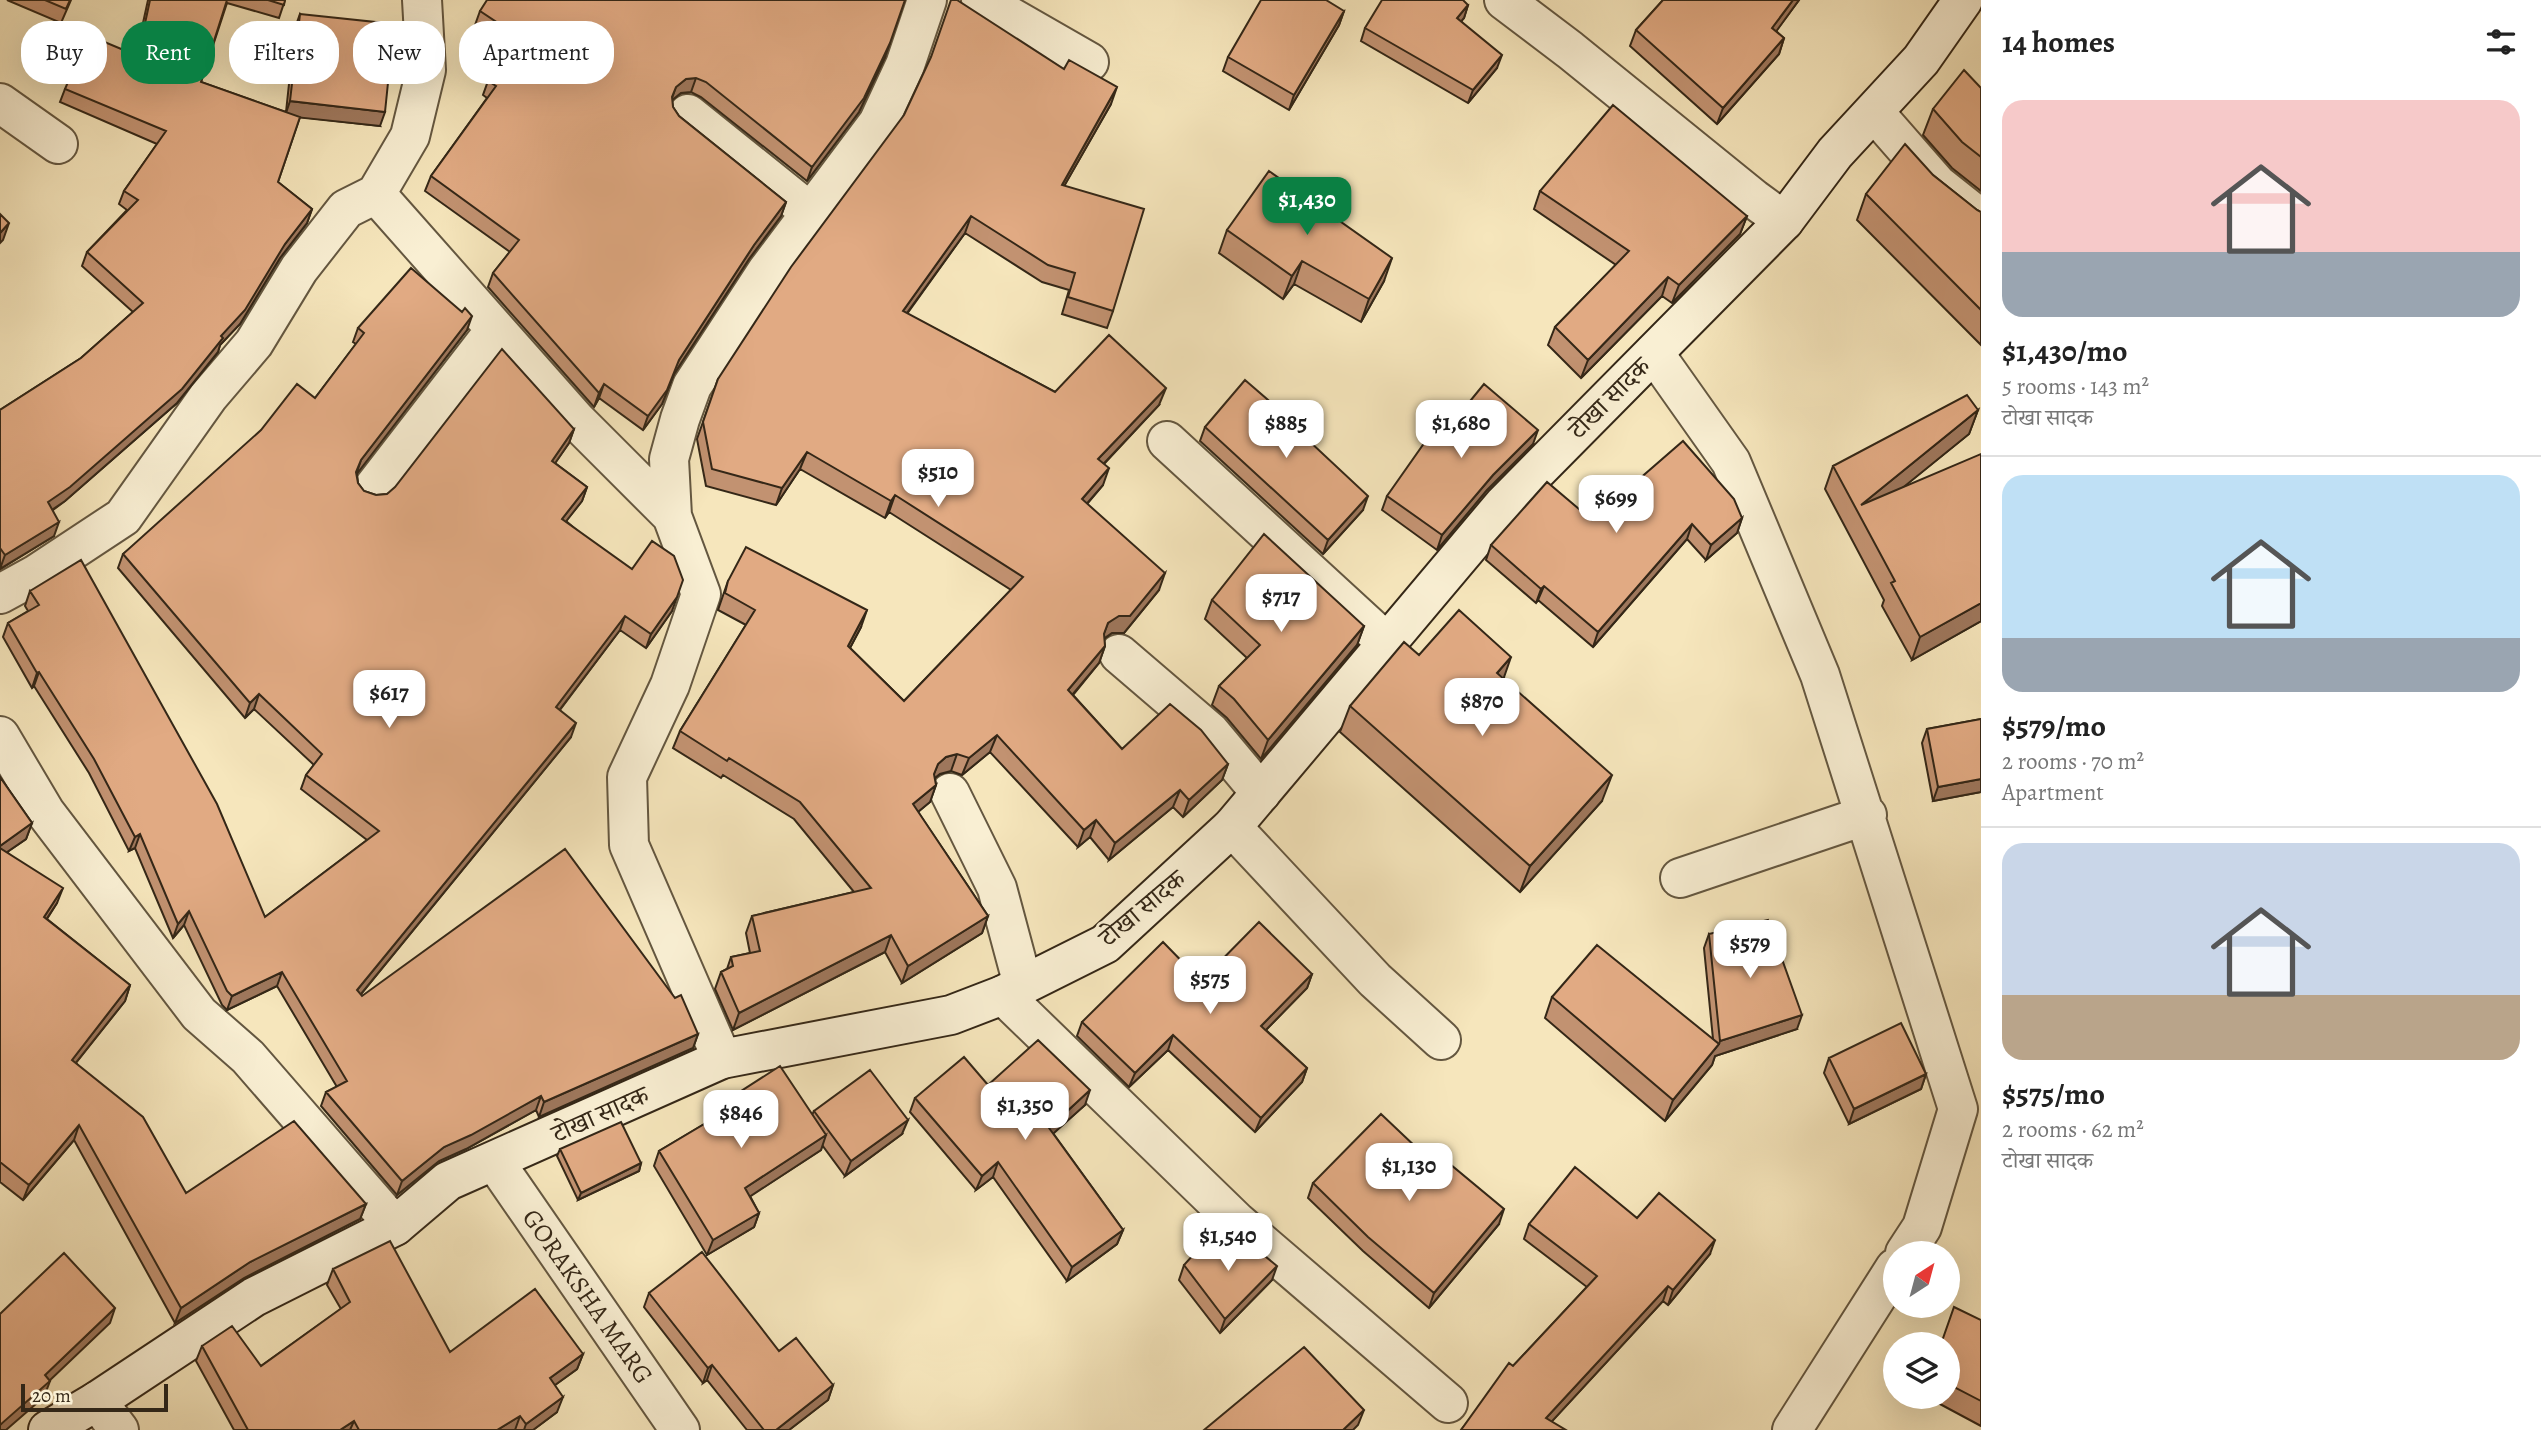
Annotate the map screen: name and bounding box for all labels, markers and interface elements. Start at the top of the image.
chip: Buy [21,21,107,84]
chip: Rent [121,21,215,84]
chip: Filters [229,21,339,84]
chip: New [353,21,445,84]
chip: Apartment [459,21,614,84]
text: 14 homes [2002,22,2115,62]
icon: filters [2482,23,2520,61]
icon: home [2198,146,2324,272]
pin: $1,430 [1250,177,1364,237]
text: $1,430 [1278,184,1336,215]
text: $1,430/mo [2002,331,2127,371]
street label: टोखा सादक [1559,349,1659,449]
text: 5 rooms · 143 m² [2002,371,2149,402]
pin: $885 [1245,400,1327,460]
pin: $1,680 [1404,400,1518,460]
text: टोखा सादक [2002,402,2093,433]
text: $885 [1265,407,1307,438]
text: $1,680 [1432,407,1490,438]
pin: $510 [897,449,979,509]
text: $510 [918,456,958,487]
pin: $699 [1575,476,1657,535]
text: $699 [1595,482,1637,513]
icon: home [2198,521,2324,647]
pin: $717 [1240,574,1322,634]
text: $717 [1262,581,1300,612]
pin: $617 [348,670,430,730]
text: $617 [369,677,409,708]
pin: $870 [1441,678,1523,738]
text: $870 [1460,685,1504,716]
text: $579/mo [2002,706,2106,746]
text: 2 rooms · 70 m² [2002,746,2144,777]
text: Apartment [2002,777,2104,808]
street label: टोखा सादक [1090,861,1194,956]
icon: home [2198,889,2324,1015]
pin: $579 [1709,920,1791,980]
text: $579 [1729,927,1771,958]
pin: $575 [1169,956,1251,1016]
text: $575 [1190,963,1230,994]
text: $575/mo [2002,1074,2105,1114]
street label: टोखा सादक [544,1077,656,1152]
pin: $1,350 [968,1082,1082,1142]
text: $1,350 [997,1089,1053,1120]
pin: $846 [700,1090,782,1150]
text: $846 [719,1097,763,1128]
text: 2 rooms · 62 m² [2002,1114,2144,1145]
pin: $1,130 [1352,1144,1466,1203]
text: टोखा सादक [2002,1145,2093,1176]
text: $1,130 [1382,1150,1436,1181]
street label: GORAKSHA MARG [514,1202,661,1391]
pin: $1,540 [1171,1214,1285,1273]
text: $1,540 [1199,1220,1257,1251]
north arrow [1883,1241,1960,1318]
map controls [1883,1241,1960,1409]
button: layers [1883,1332,1960,1409]
scale bar [21,1381,168,1413]
text: 20 m [32,1383,71,1409]

